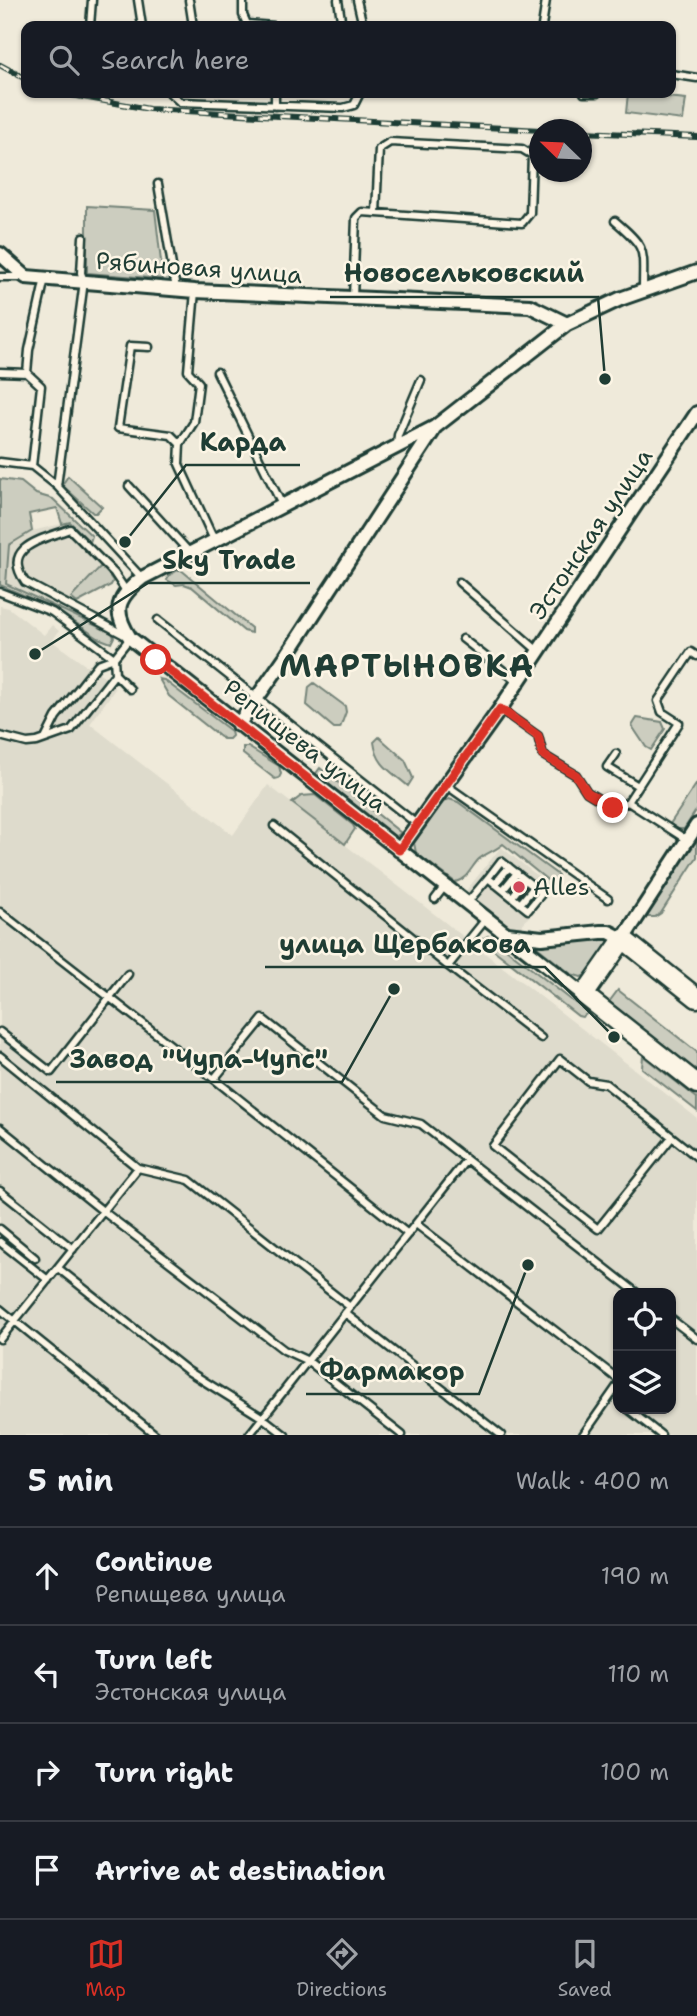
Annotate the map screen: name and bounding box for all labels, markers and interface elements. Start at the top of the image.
search box [21,21,676,98]
icon: search [45,41,83,79]
text: Search here [101,42,250,77]
north arrow [529,119,592,182]
street label: Рябиновая улица [95,245,303,291]
callout: Новосельковский [330,250,598,297]
text: Новосельковский [344,255,584,290]
callout: Карда [186,418,300,465]
text: Карда [200,424,286,459]
street label: Эстонская улица [522,442,660,626]
callout: Sky Trade [148,536,310,583]
text: Sky Trade [162,542,296,577]
route start [140,644,171,675]
district label: МАРТЫНОВКА [279,644,535,687]
street label: Репищева улица [217,672,393,820]
route end [597,792,628,823]
place label: Alles [533,871,590,903]
marker: Alles [511,879,527,895]
callout: улица Щербакова [265,920,545,967]
text: улица Щербакова [279,926,531,961]
callout: Завод "Чупа-Чупс" [56,1035,342,1082]
text: Завод "Чупа-Чупс" [70,1041,328,1076]
map controls [613,1288,676,1414]
button: locate [613,1288,676,1351]
callout: Фармакор [306,1347,479,1394]
button: layers [613,1351,676,1414]
text: Фармакор [320,1353,464,1388]
text: 5 min [28,1460,113,1501]
text: Walk · 400 m [516,1466,669,1496]
text: Continue [95,1544,213,1579]
icon: ahead [28,1557,66,1595]
text: 190 m [601,1561,669,1591]
text: Репищева улица [95,1579,286,1609]
text: Turn left [95,1642,212,1677]
icon: left [28,1655,66,1693]
text: 110 m [607,1659,669,1689]
text: Эстонская улица [95,1677,286,1707]
icon: right [28,1753,66,1791]
text: Turn right [95,1755,233,1790]
text: 100 m [600,1757,669,1787]
icon: arrive [28,1851,66,1889]
text: Arrive at destination [95,1853,385,1888]
tab: Map [85,1935,126,2002]
tab: Directions [297,1935,387,2002]
tab: Saved [558,1935,612,2002]

